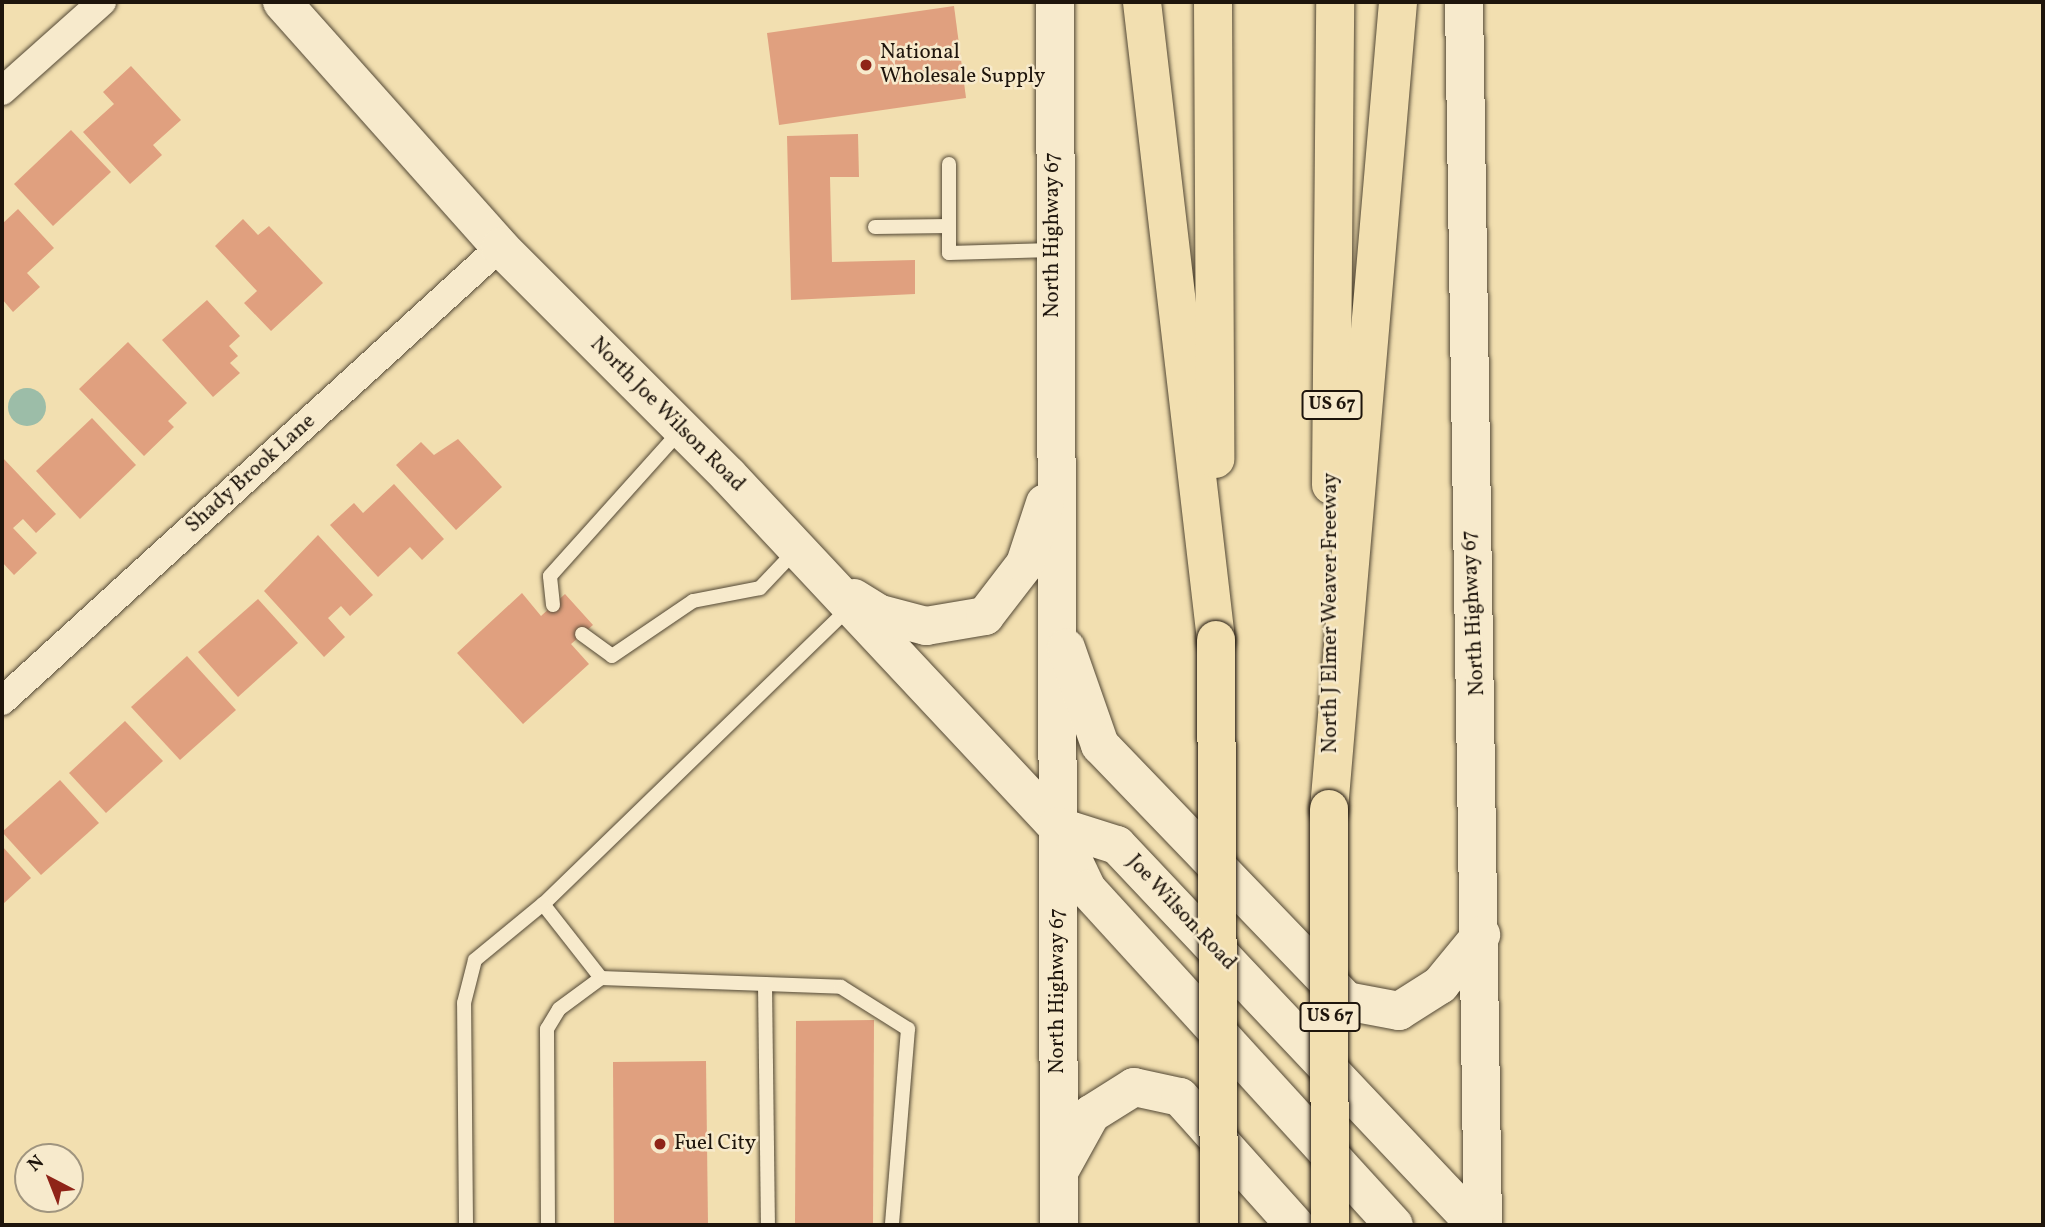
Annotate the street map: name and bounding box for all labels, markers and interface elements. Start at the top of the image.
place label: National Wholesale Supply [880,40,1045,90]
marker: National Wholesale Supply [858,57,874,73]
street label: North Highway 67 [1040,152,1066,318]
street label: North Joe Wilson Road [584,332,750,498]
road number: US 67 [1300,390,1364,420]
street label: Shady Brook Lane [181,409,321,539]
street label: North J Elmer Weaver Freeway [1318,472,1344,754]
street label: North Highway 67 [1457,529,1491,697]
street label: Joe Wilson Road [1121,850,1241,976]
street label: North Highway 67 [1045,908,1071,1074]
road number: US 67 [1298,1001,1362,1032]
place label: Fuel City [674,1131,756,1157]
marker: Fuel City [652,1136,668,1152]
north arrow [14,1143,84,1213]
text: N [22,1150,50,1178]

